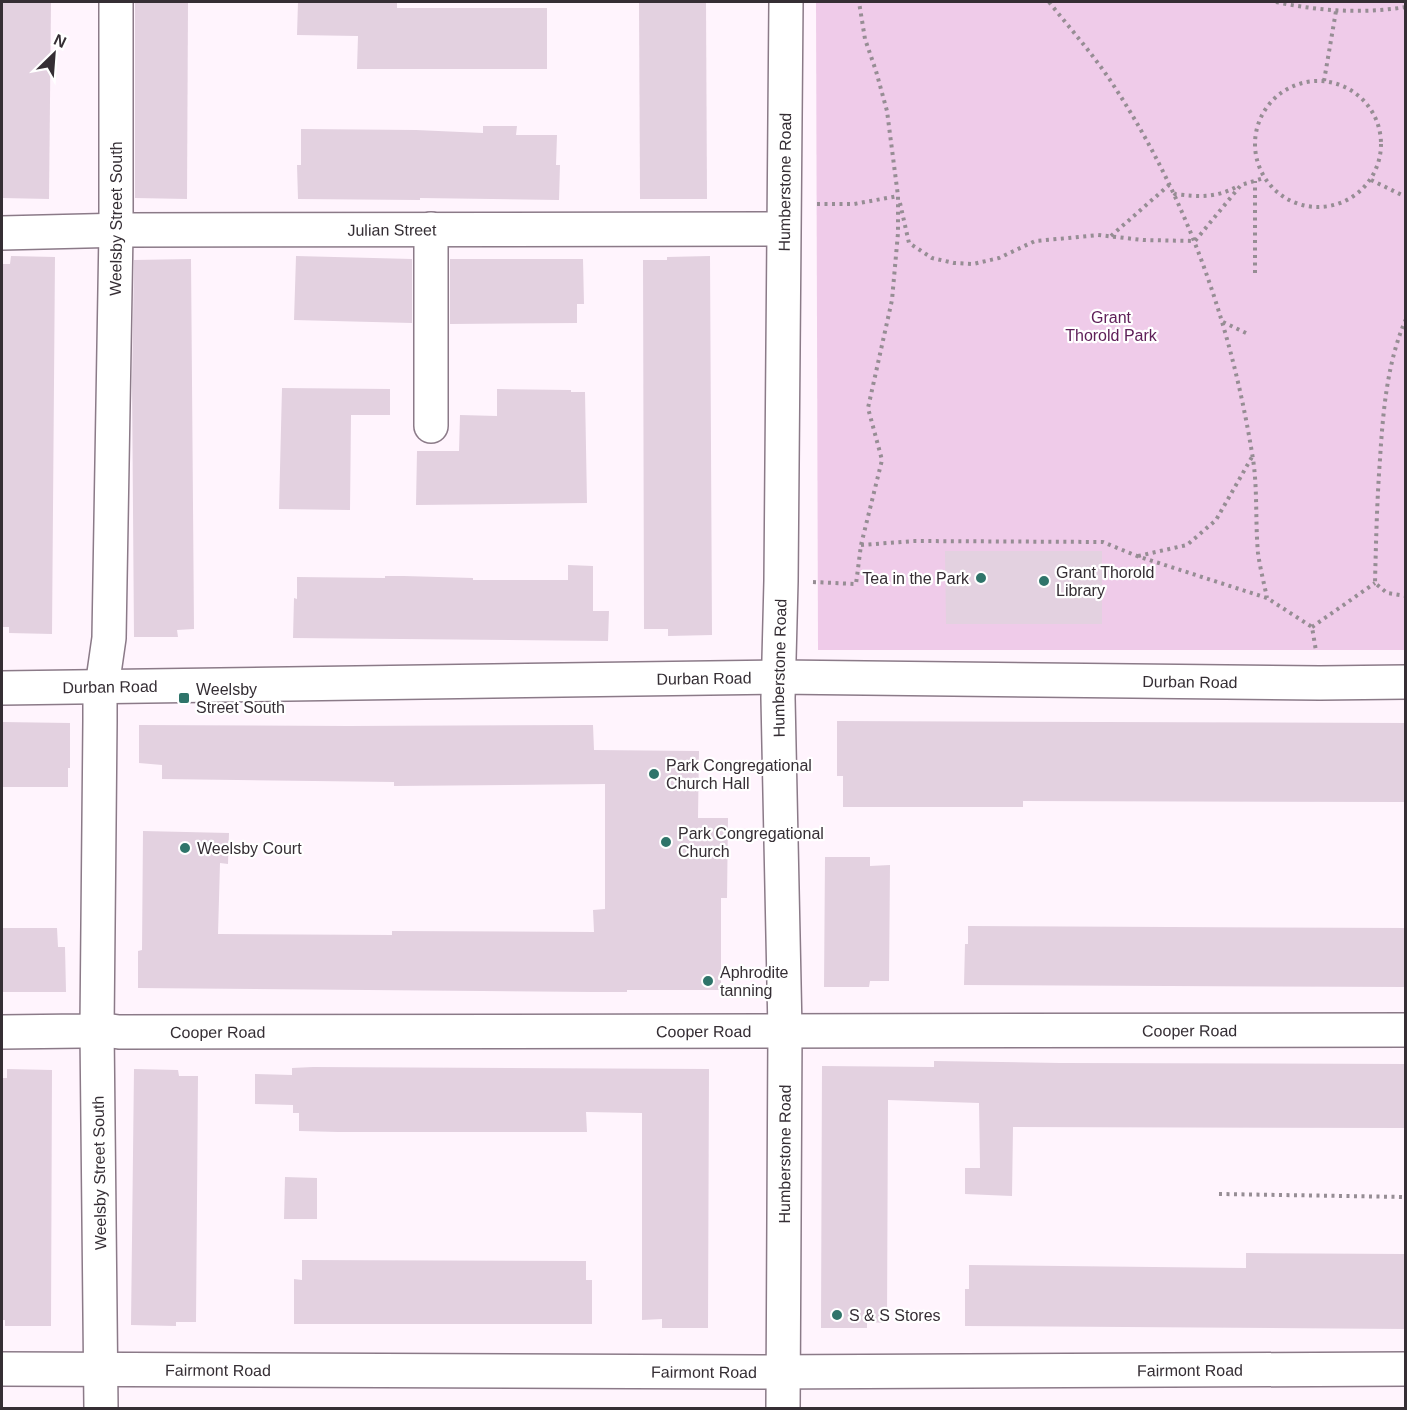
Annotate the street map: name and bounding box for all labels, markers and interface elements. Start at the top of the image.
north arrow [24,24,84,84]
text: N [51,31,69,51]
street label: Humberstone Road [776,113,794,252]
street label: Weelsby Street South [107,141,125,296]
street label: Julian Street [347,222,437,239]
park label: Grant Thorold Park [1065,309,1158,344]
place label: Grant Thorold Library [1056,564,1154,599]
place label: Tea in the Park [862,570,970,587]
marker: Tea in the Park [974,571,988,585]
marker: Grant Thorold Library [1037,574,1051,588]
street label: Humberstone Road [770,598,790,738]
street label: Durban Road [656,669,752,688]
street label: Durban Road [1142,673,1238,691]
street label: Durban Road [62,678,158,696]
place label: Weelsby Street South [196,681,285,716]
marker: Weelsby Street South [177,691,191,705]
place label: Park Congregational Church Hall [666,757,812,792]
marker: Park Congregational Church Hall [647,767,661,781]
place label: Park Congregational Church [678,825,824,860]
marker: Park Congregational Church [659,835,673,849]
place label: Weelsby Court [197,840,302,857]
marker: Weelsby Court [178,841,192,855]
place label: Aphrodite tanning [720,964,789,999]
marker: Aphrodite tanning [701,974,715,988]
street label: Cooper Road [1142,1022,1237,1039]
street label: Cooper Road [656,1023,751,1040]
street label: Cooper Road [170,1024,265,1041]
street label: Humberstone Road [776,1085,794,1223]
street label: Weelsby Street South [90,1096,109,1250]
place label: S & S Stores [849,1307,941,1324]
marker: S & S Stores [830,1308,844,1322]
street label: Fairmont Road [165,1362,271,1379]
street label: Fairmont Road [1137,1362,1243,1379]
street label: Fairmont Road [651,1364,757,1381]

